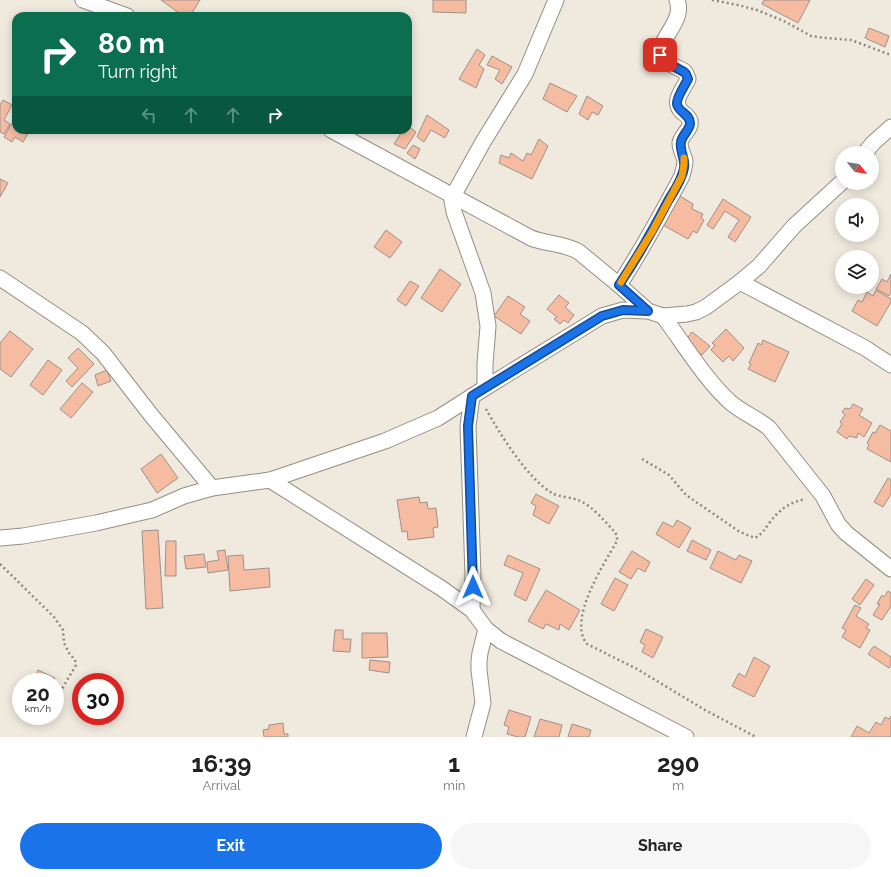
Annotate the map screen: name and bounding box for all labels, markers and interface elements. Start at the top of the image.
text: 80 m [98,27,165,60]
icon: right [32,28,84,80]
pin [643,38,677,72]
icon: arrive [649,44,671,66]
text: Turn right [98,61,177,82]
icon: left [138,104,160,126]
icon: ahead [180,104,202,126]
icon: ahead [222,104,244,126]
icon: right [264,104,286,126]
north arrow [835,146,879,190]
map controls [835,146,879,294]
button: sound [835,198,879,242]
button: layers [835,250,879,294]
position arrow [452,566,494,608]
speed limit sign: 30 [72,673,124,725]
text: 20 [26,682,50,706]
text: km/h [25,703,51,714]
text: 16:39 [192,749,251,778]
text: 1 [448,749,460,778]
text: 290 [657,749,699,778]
text: Arrival [202,778,241,793]
text: min [443,778,465,793]
text: m [672,778,684,793]
button: Exit [20,823,442,869]
button: Share [450,823,871,869]

